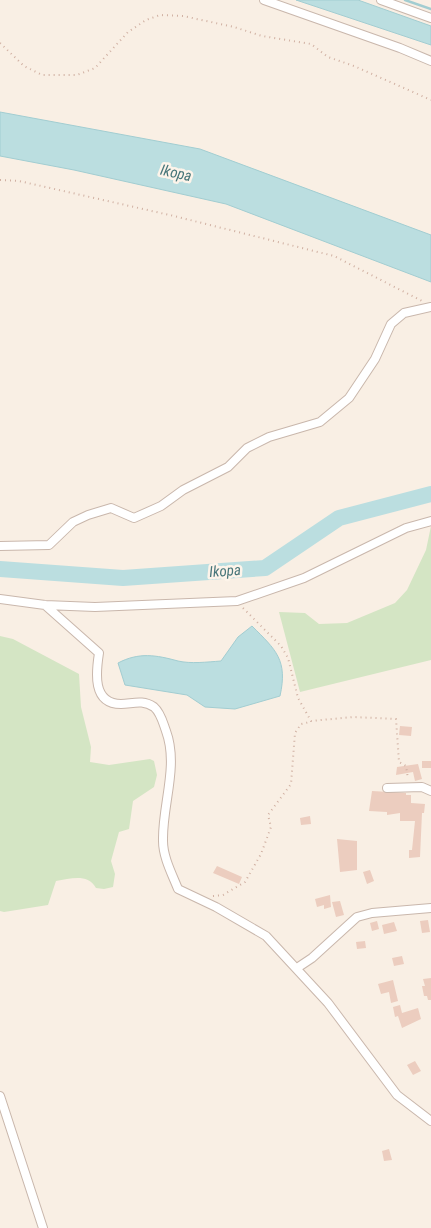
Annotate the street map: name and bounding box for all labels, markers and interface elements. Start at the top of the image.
water label: Ikopa [159,161,193,185]
water label: Ikopa [209,561,241,581]

